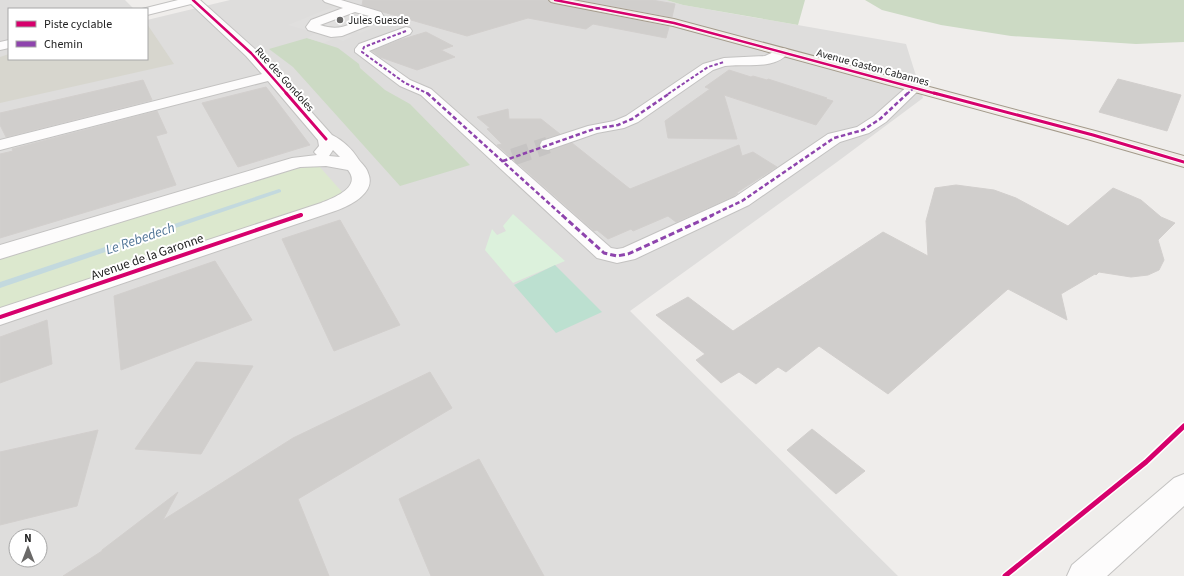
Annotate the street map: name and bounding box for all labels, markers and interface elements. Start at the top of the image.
legend [8,8,148,60]
place label: Jules Guesde [348,13,409,28]
marker: Jules Guesde [335,15,345,25]
text: Piste cyclable [44,16,112,33]
text: Chemin [44,36,83,53]
street label: Rue des Gondoles [252,44,318,115]
street label: Avenue Gaston Cabannes [815,45,931,90]
water label: Le Rebedech [103,218,178,260]
street label: Avenue de la Garonne [89,229,206,285]
north arrow [8,528,48,568]
text: N [24,531,32,546]

